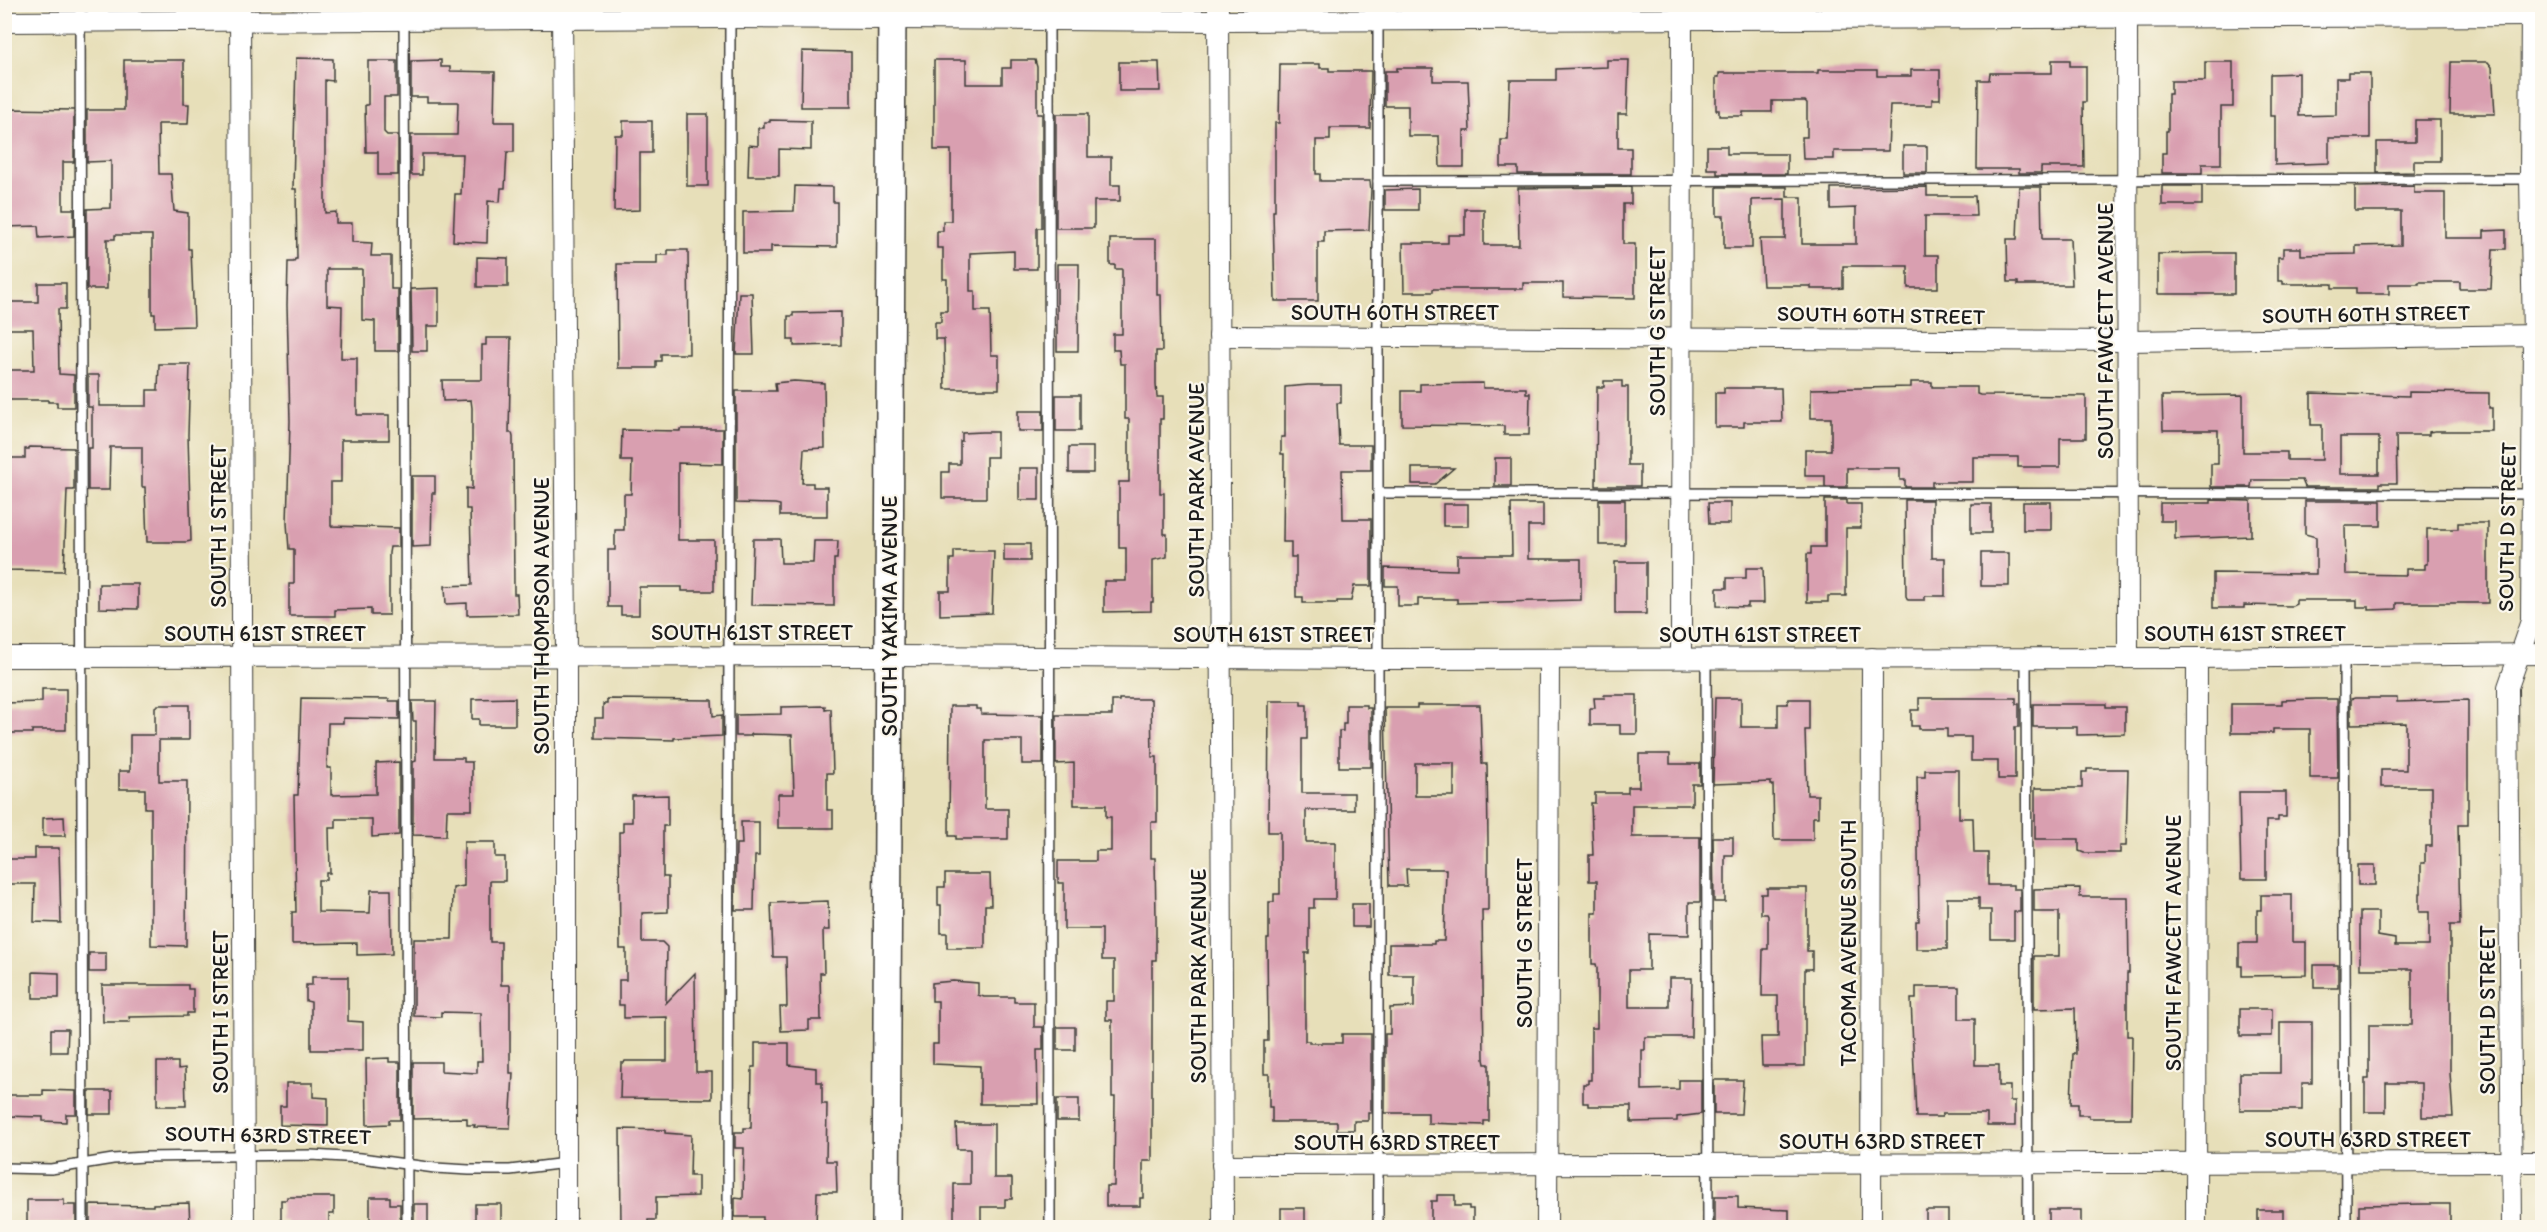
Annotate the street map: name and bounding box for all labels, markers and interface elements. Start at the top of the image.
street label: SOUTH FAWCETT AVENUE [2092,203,2119,459]
street label: SOUTH G STREET [1644,245,1671,416]
street label: SOUTH 60TH STREET [1291,299,1500,326]
street label: SOUTH 60TH STREET [2262,299,2471,329]
street label: SOUTH 60TH STREET [1777,300,1986,330]
street label: SOUTH PARK AVENUE [1183,383,1210,597]
street label: SOUTH D STREET [2492,441,2522,612]
street label: SOUTH I STREET [205,444,232,608]
street label: SOUTH THOMPSON AVENUE [528,477,555,755]
street label: SOUTH YAKIMA AVENUE [876,496,903,737]
street label: SOUTH 61ST STREET [651,619,854,646]
street label: SOUTH 61ST STREET [164,620,367,647]
street label: SOUTH 61ST STREET [2144,620,2347,647]
street label: SOUTH 61ST STREET [1173,621,1376,648]
street label: SOUTH 61ST STREET [1659,621,1862,648]
street label: SOUTH FAWCETT AVENUE [2160,815,2187,1071]
street label: TACOMA AVENUE SOUTH [1835,820,1862,1066]
street label: SOUTH G STREET [1511,857,1538,1028]
street label: SOUTH PARK AVENUE [1185,869,1212,1083]
street label: SOUTH D STREET [2474,924,2501,1095]
street label: SOUTH I STREET [207,930,234,1094]
street label: SOUTH 63RD STREET [165,1120,372,1150]
street label: SOUTH 63RD STREET [2265,1126,2472,1153]
street label: SOUTH 63RD STREET [1779,1128,1986,1155]
street label: SOUTH 63RD STREET [1294,1129,1501,1156]

